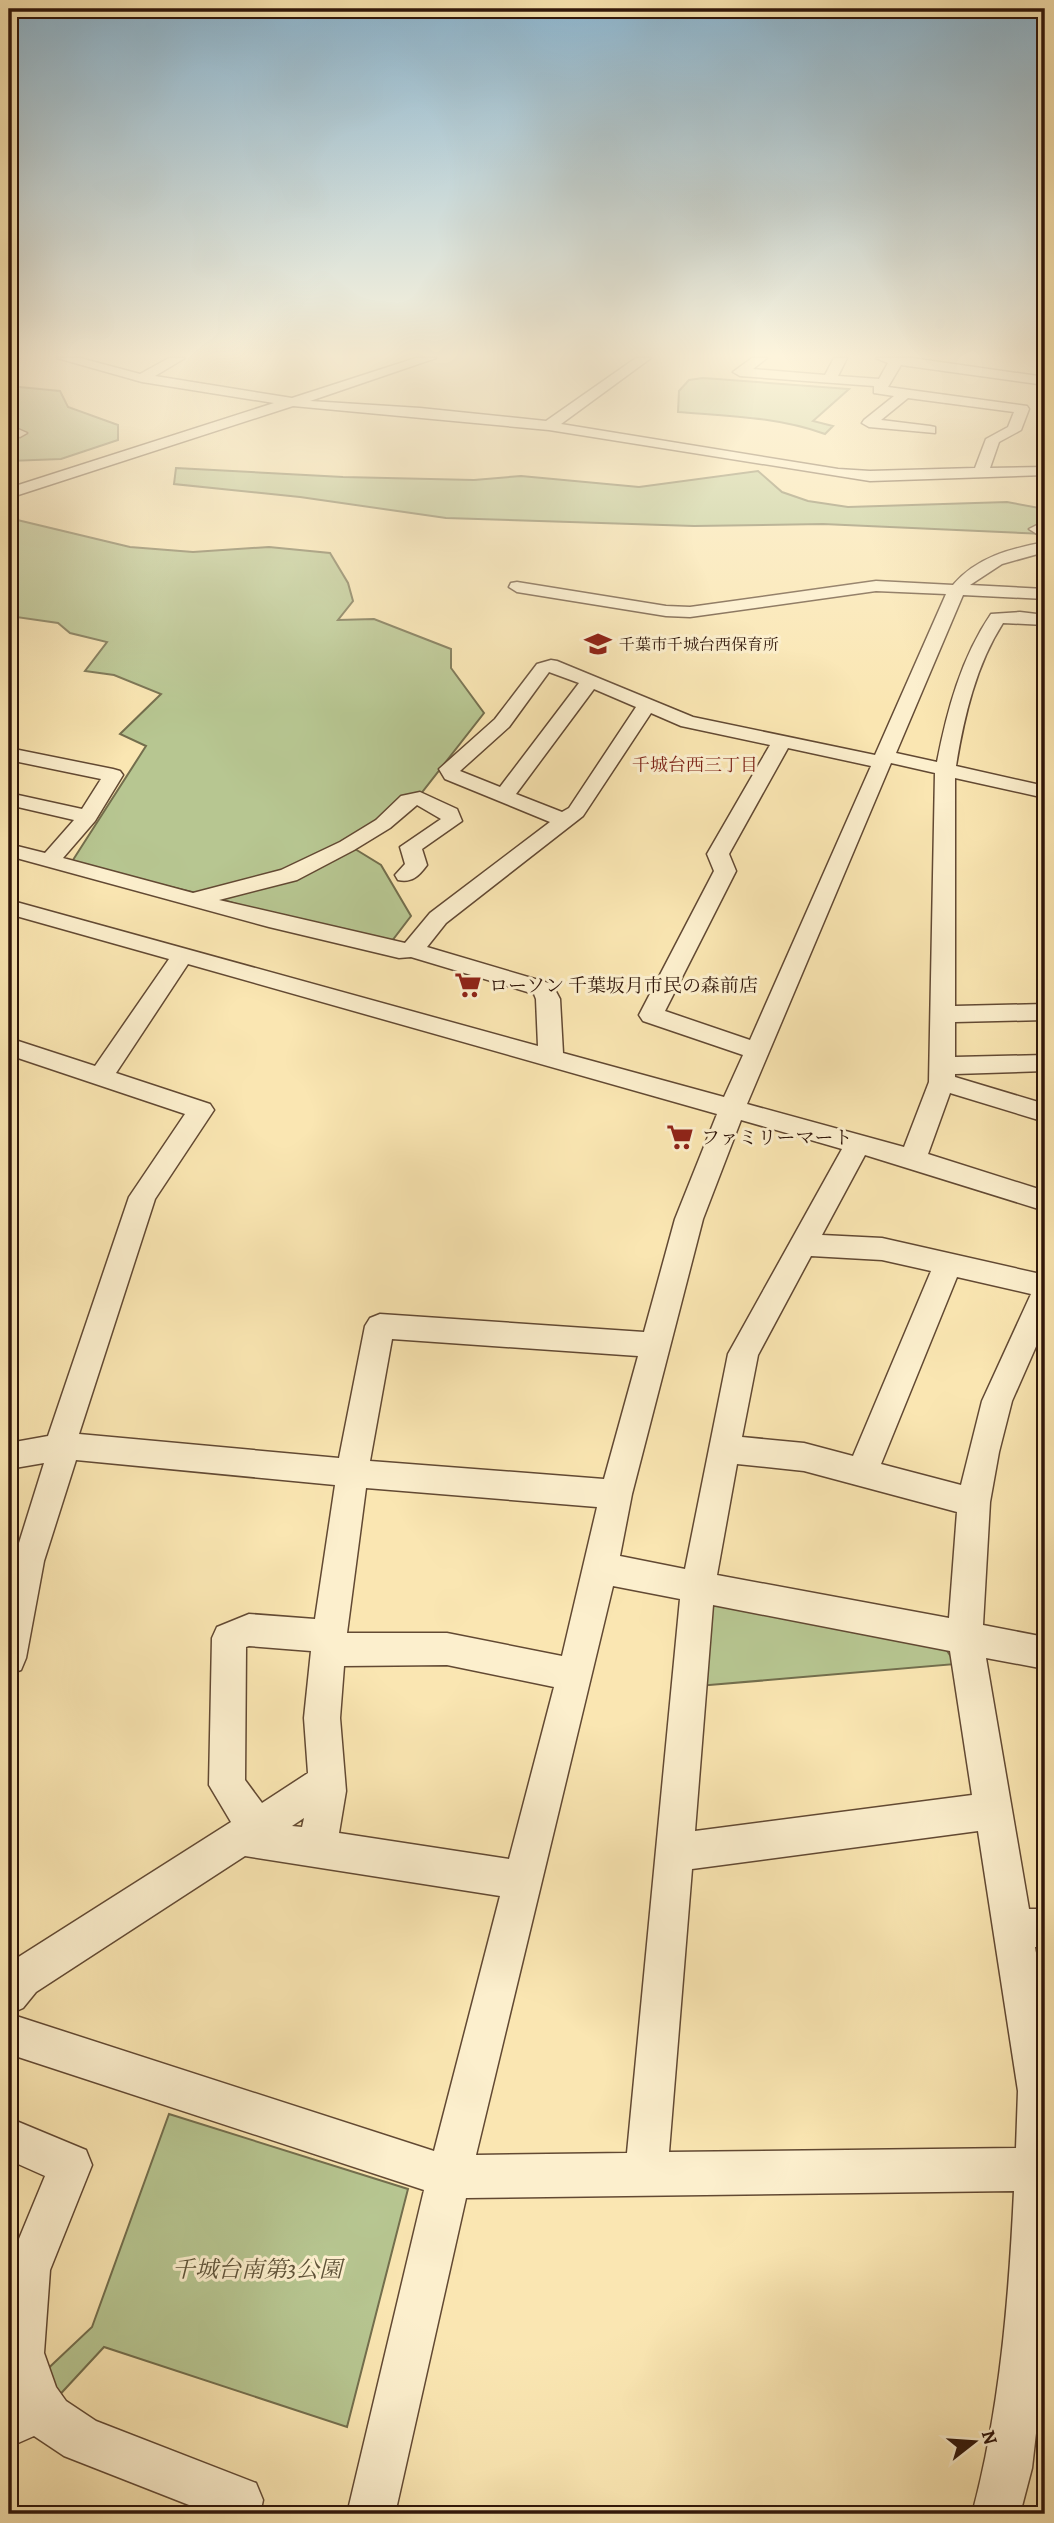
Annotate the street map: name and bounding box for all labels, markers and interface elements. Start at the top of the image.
school or university icon: 千葉市千城台西保育所 [583,629,613,659]
place label: 千葉市千城台西保育所 [619,634,779,656]
district label: 千城台西三丁目 [632,753,758,777]
supermarket icon: ローソン 千葉坂月市民の森前店 [453,970,483,1000]
place label: ローソン 千葉坂月市民の森前店 [489,973,758,999]
supermarket icon: ファミリーマート [665,1122,695,1152]
place label: ファミリーマート [701,1125,853,1151]
park label: 千城台南第3公園 [172,2254,346,2285]
north arrow [939,2408,1009,2478]
text: N [975,2427,1004,2448]

